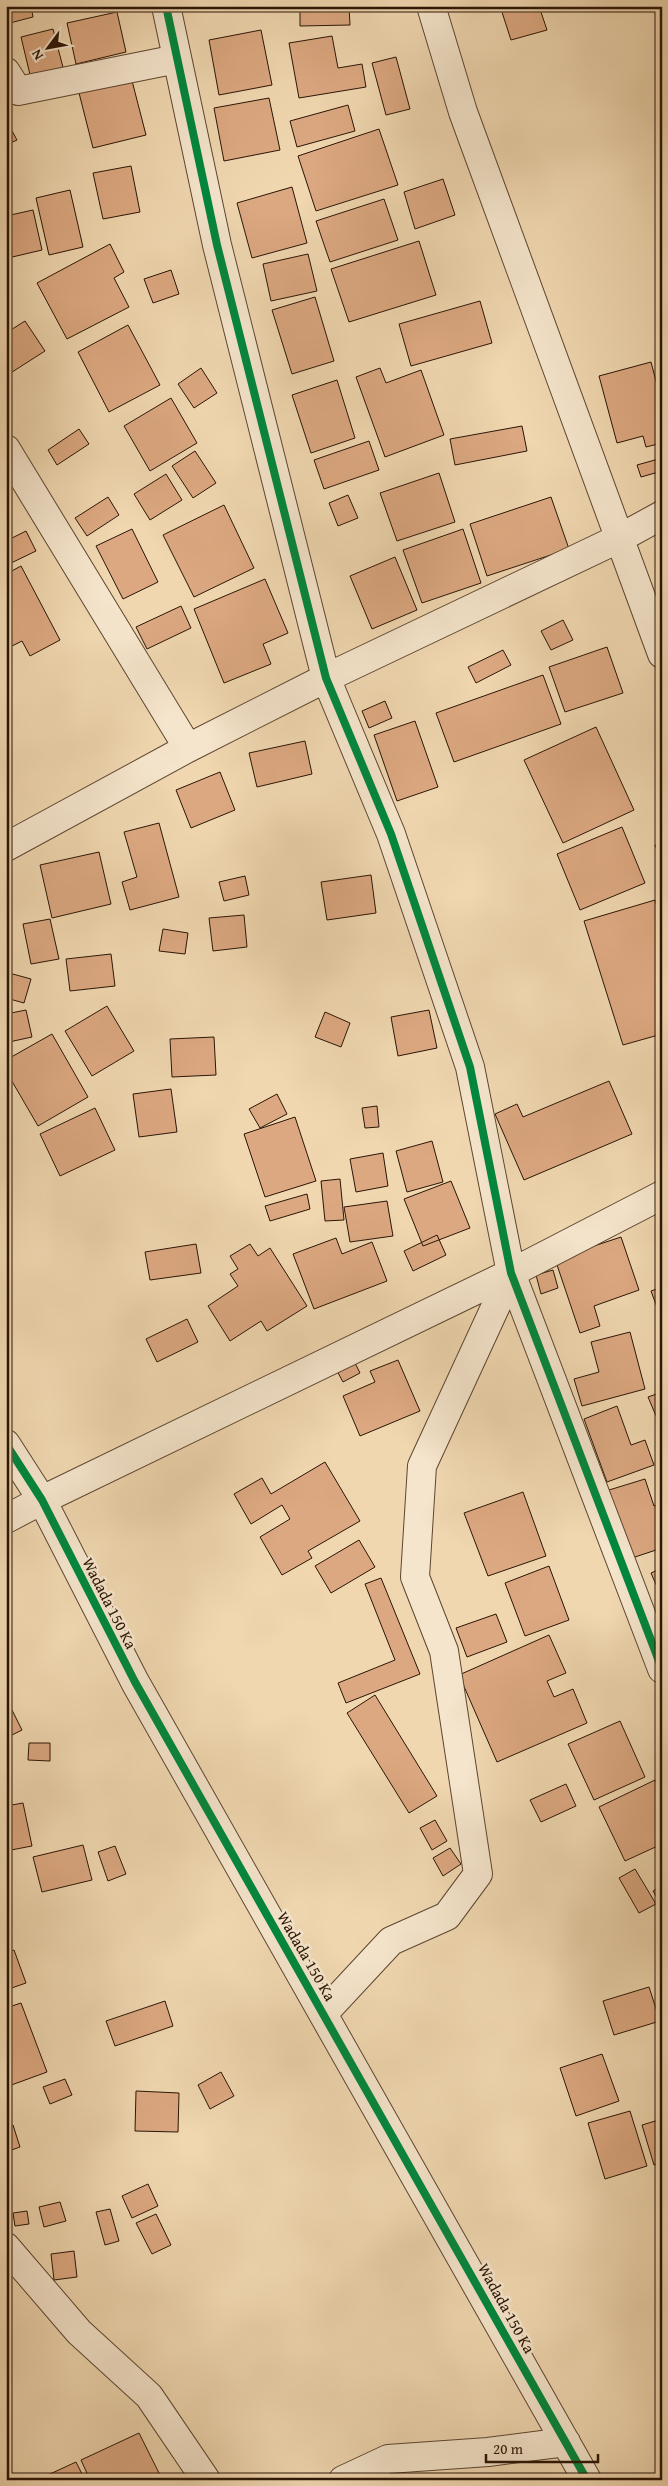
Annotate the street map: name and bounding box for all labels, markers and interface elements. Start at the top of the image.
north arrow [22,22,72,72]
text: N [26,45,48,64]
street label: Wadada 150 Ka [77,1553,144,1653]
street label: Wadada 150 Ka [272,1907,343,2006]
street label: Wadada 150 Ka [472,2258,542,2358]
scale bar [486,2431,598,2463]
text: 20 m [493,2438,524,2459]

